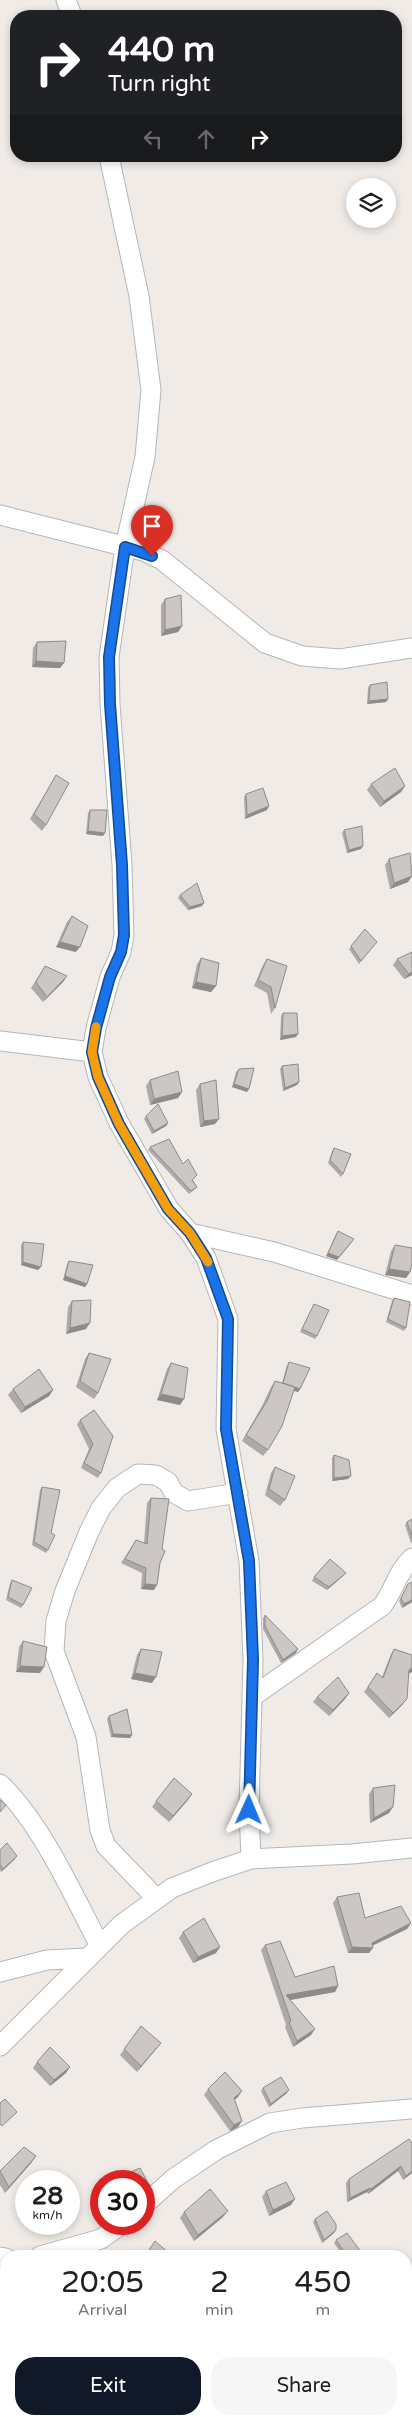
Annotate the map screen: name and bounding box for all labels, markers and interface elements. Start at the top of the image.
text: 440 m [108,29,215,71]
icon: right [25,30,90,95]
text: Turn right [108,71,210,97]
icon: left [139,125,167,153]
icon: ahead [192,125,220,153]
icon: right [245,125,273,153]
map controls [346,178,396,228]
button: layers [346,178,396,228]
pin [131,505,173,556]
icon: arrive [138,512,166,540]
position arrow [222,1783,274,1835]
speed limit sign: 30 [90,2170,155,2235]
text: 28 [32,2181,63,2211]
text: km/h [32,2208,63,2222]
text: 20:05 [61,2264,144,2301]
text: 2 [210,2264,229,2301]
text: 450 [295,2264,351,2301]
text: Arrival [78,2300,127,2320]
text: min [205,2300,234,2320]
text: m [315,2300,330,2320]
button: Exit [15,2357,201,2415]
button: Share [211,2357,397,2415]

